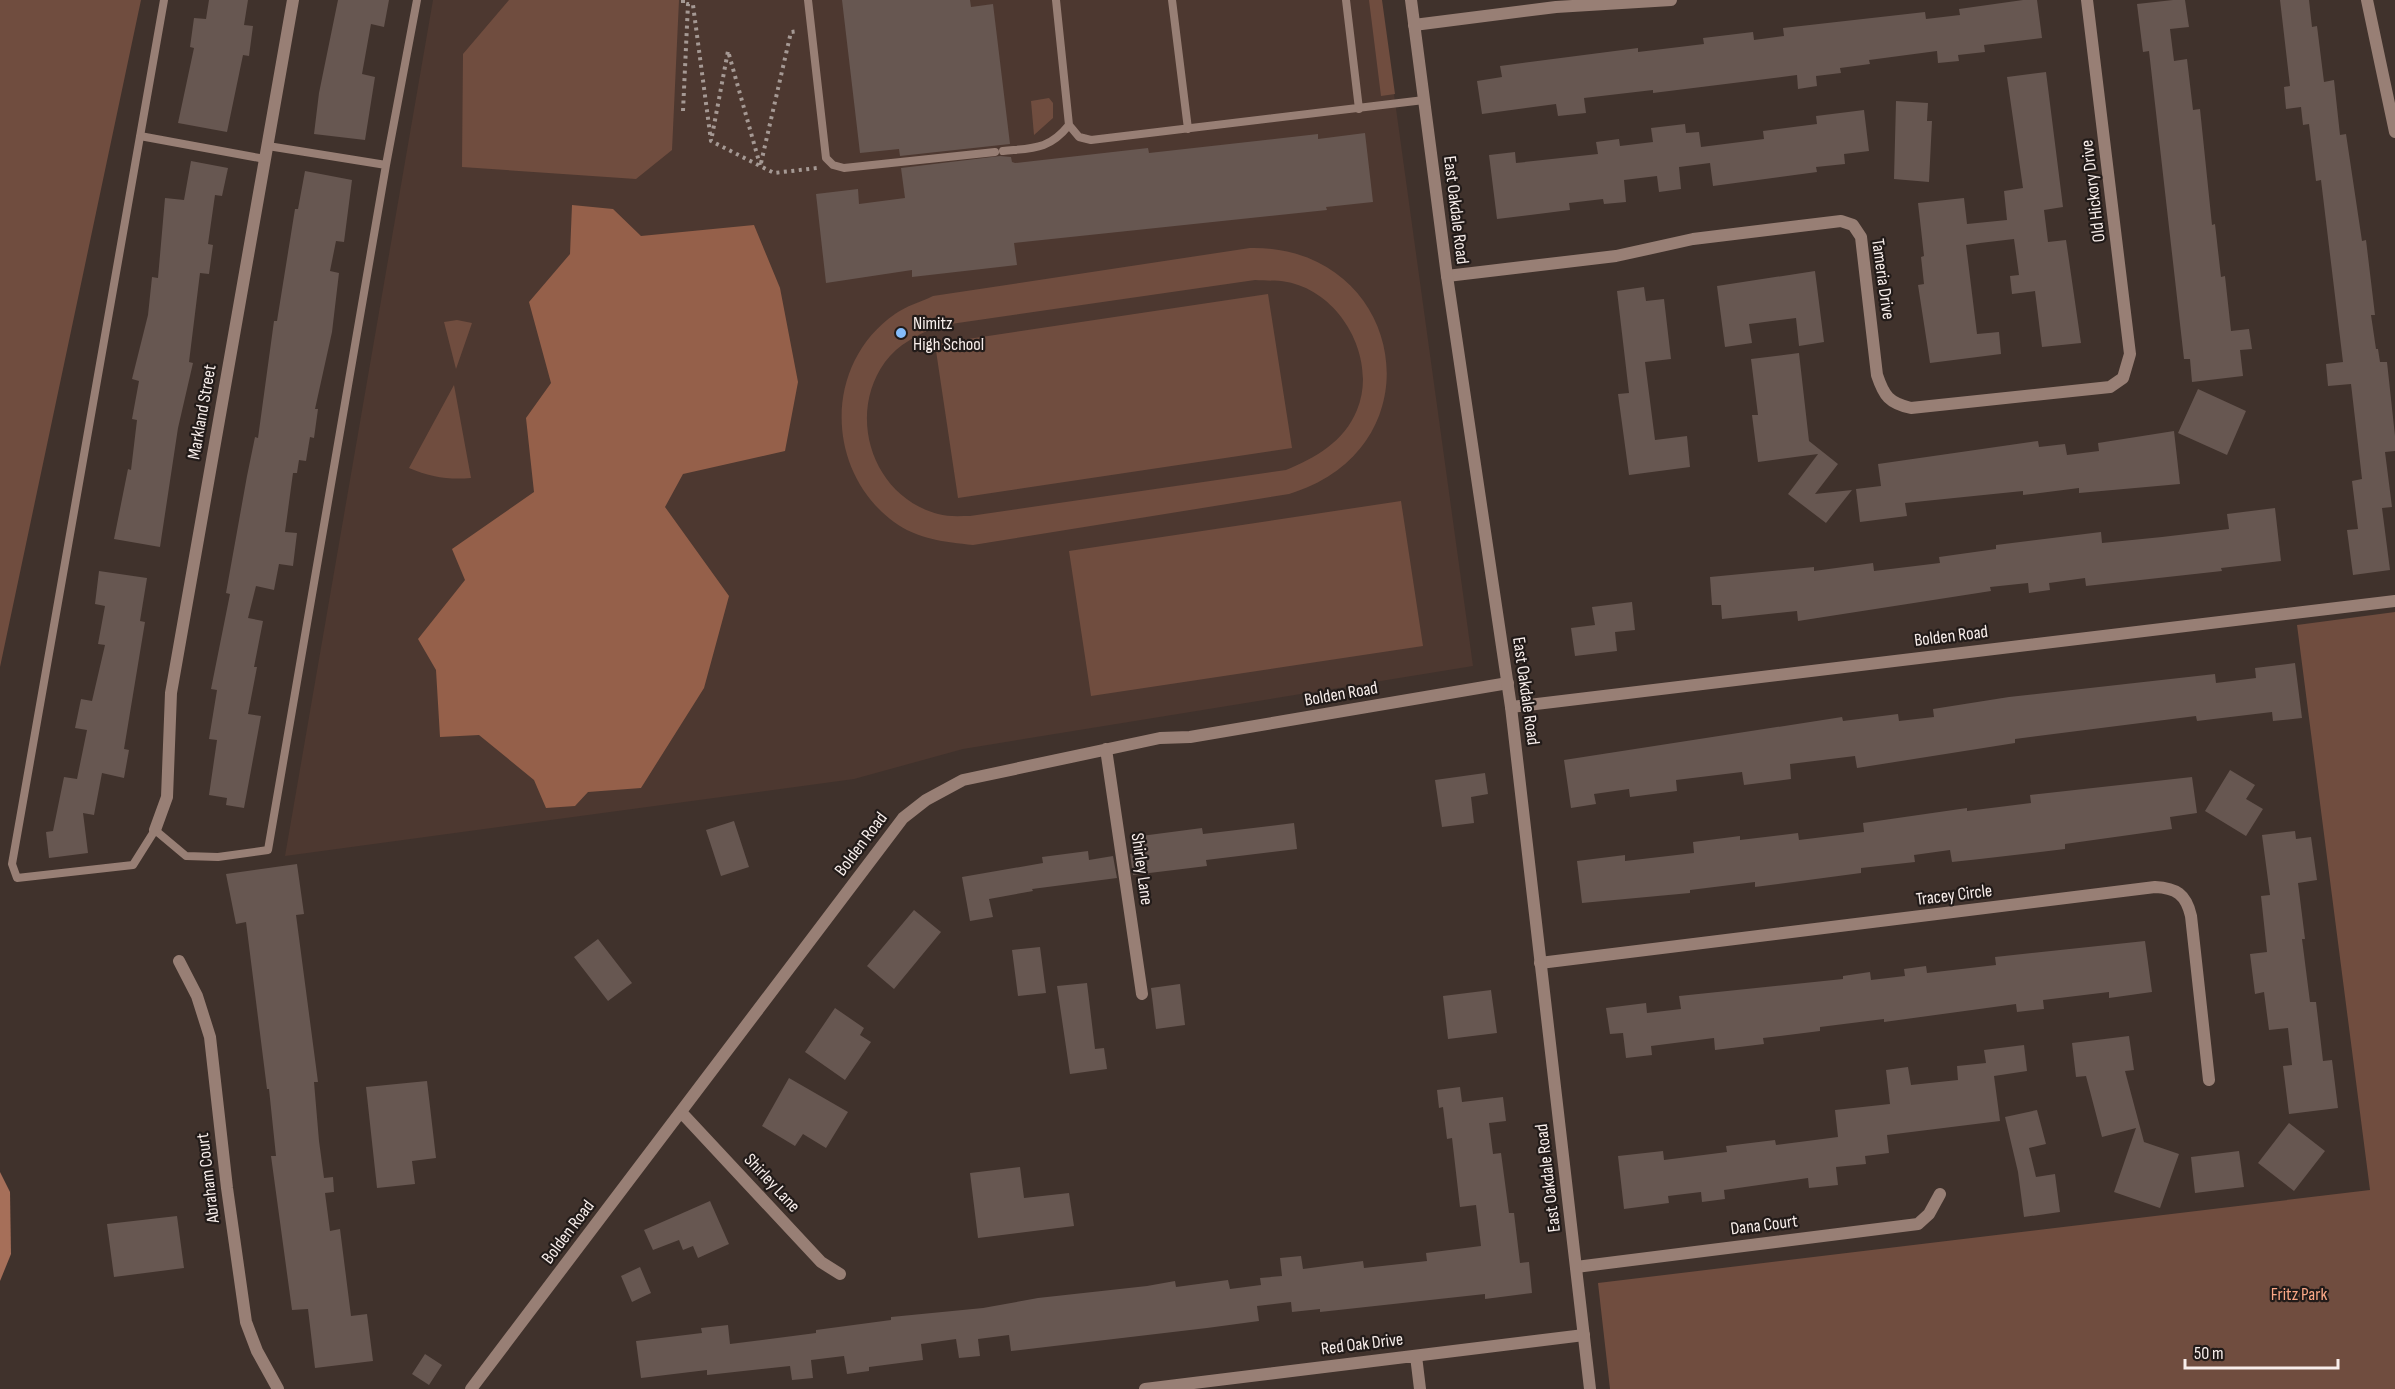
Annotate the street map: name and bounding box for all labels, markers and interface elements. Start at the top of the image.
street label: Old Hickory Drive [2076,139,2110,243]
street label: East Oakdale Road [1439,155,1473,265]
street label: Tameria Drive [1867,237,1899,321]
place label: Nimitz High School [913,313,984,355]
marker: Nimitz High School [894,326,908,340]
street label: Markland Street [183,362,221,461]
street label: Bolden Road [1913,621,1989,651]
street label: East Oakdale Road [1508,636,1544,746]
street label: Bolden Road [1303,677,1379,711]
street label: Bolden Road [830,808,892,880]
street label: Shirley Lane [1127,832,1157,906]
street label: Tracey Circle [1915,880,1993,910]
street label: East Oakdale Road [1531,1123,1565,1233]
street label: Abraham Court [192,1131,224,1225]
street label: Shirley Lane [740,1149,804,1217]
street label: Bolden Road [537,1196,599,1268]
street label: Dana Court [1729,1210,1799,1240]
park label: Fritz Park [2271,1284,2327,1305]
street label: Red Oak Drive [1320,1329,1404,1359]
scale bar [2185,1332,2338,1370]
text: 50 m [2194,1343,2224,1364]

